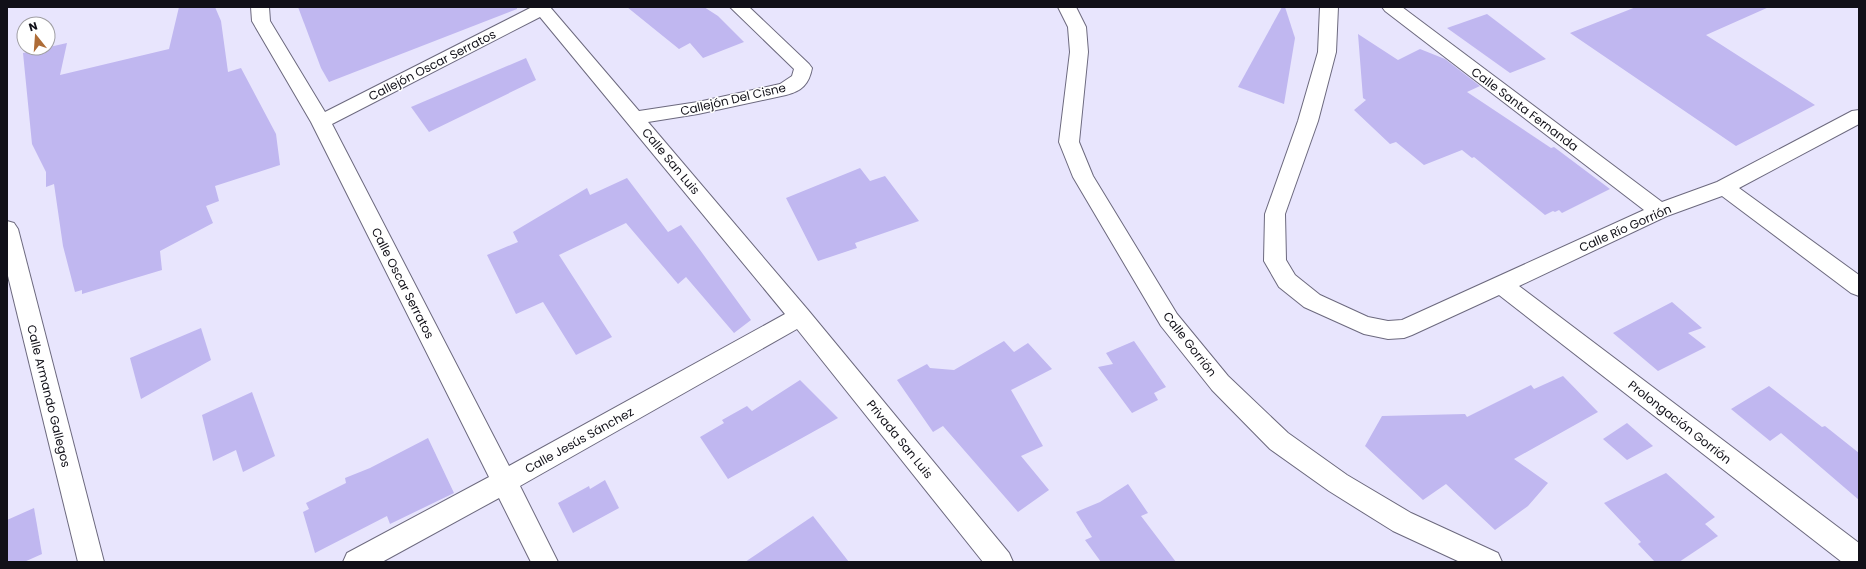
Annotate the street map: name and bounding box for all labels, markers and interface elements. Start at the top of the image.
north arrow [16,16,56,56]
text: N [27,18,39,35]
street label: Callejón Oscar Serratos [365,25,499,105]
street label: Calle Santa Fernanda [1468,63,1582,155]
street label: Callejón Del Cisne [678,79,788,119]
street label: Calle San Luis [638,124,704,198]
street label: Calle Río Gorrión [1576,200,1674,256]
street label: Calle Oscar Serratos [368,225,438,341]
street label: Calle Gorrión [1159,308,1221,380]
street label: Calle Armando Gallegos [23,323,75,469]
street label: Prolongación Gorrión [1625,376,1735,468]
street label: Privada San Luis [863,396,937,482]
street label: Calle Jesús Sánchez [522,403,636,477]

